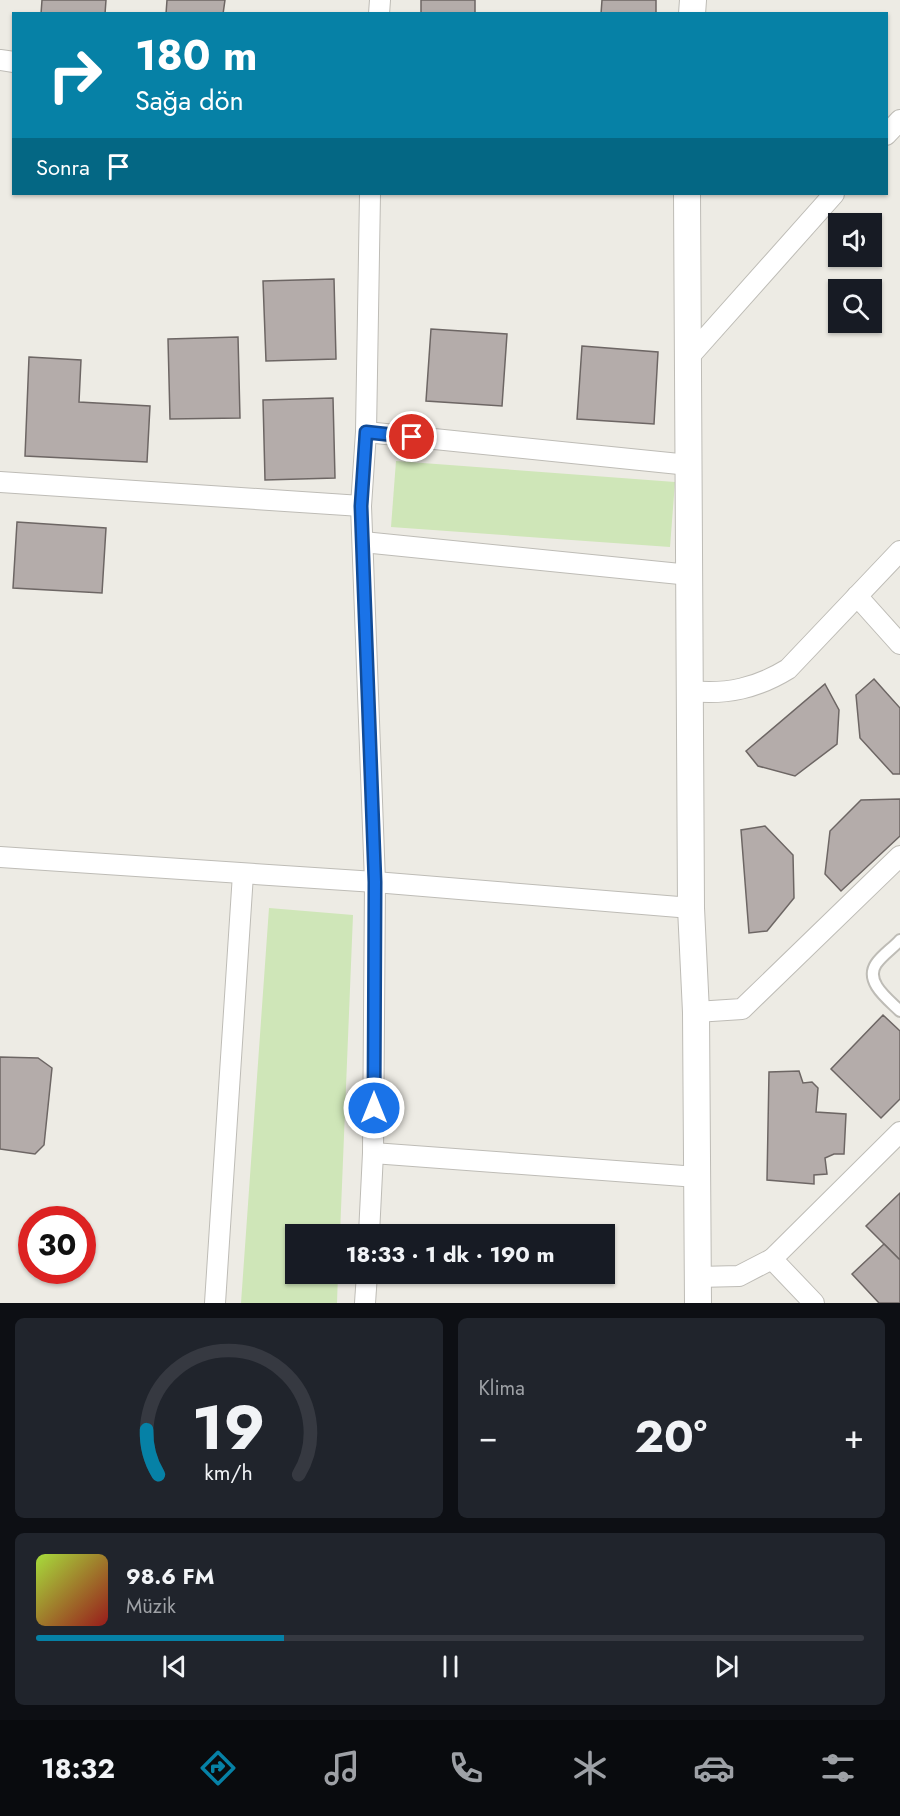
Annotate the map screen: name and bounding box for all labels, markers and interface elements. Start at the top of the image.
text: 180 m [135,25,258,86]
icon: right [36,36,114,114]
text: Sağa dön [135,81,244,120]
icon: arrive [102,150,135,183]
text: Sonra [36,151,90,183]
map controls [828,213,882,333]
button: sound [828,213,882,267]
button: search [828,279,882,333]
pin [386,411,437,462]
icon: arrive [395,420,428,453]
position arrow [342,1076,406,1140]
speed limit sign: 30 [18,1206,96,1284]
text: 18:33 · 1 dk · 190 m [345,1238,555,1270]
text: Klima [479,1374,525,1403]
text: 19 [192,1382,265,1472]
text: 20° [635,1404,707,1469]
text: − [479,1413,498,1460]
text: + [844,1413,864,1460]
text: km/h [205,1457,253,1488]
text: 98.6 FM [126,1560,214,1592]
text: Müzik [126,1592,176,1621]
icon: previous [158,1650,191,1683]
icon: pause [434,1650,467,1683]
icon: next [710,1650,743,1683]
icon: directions [197,1747,239,1789]
icon: music [321,1747,363,1789]
icon: phone [445,1747,487,1789]
icon: climate [569,1747,611,1789]
icon: car [693,1747,735,1789]
icon: filters [817,1747,859,1789]
text: 18:32 [41,1749,115,1788]

